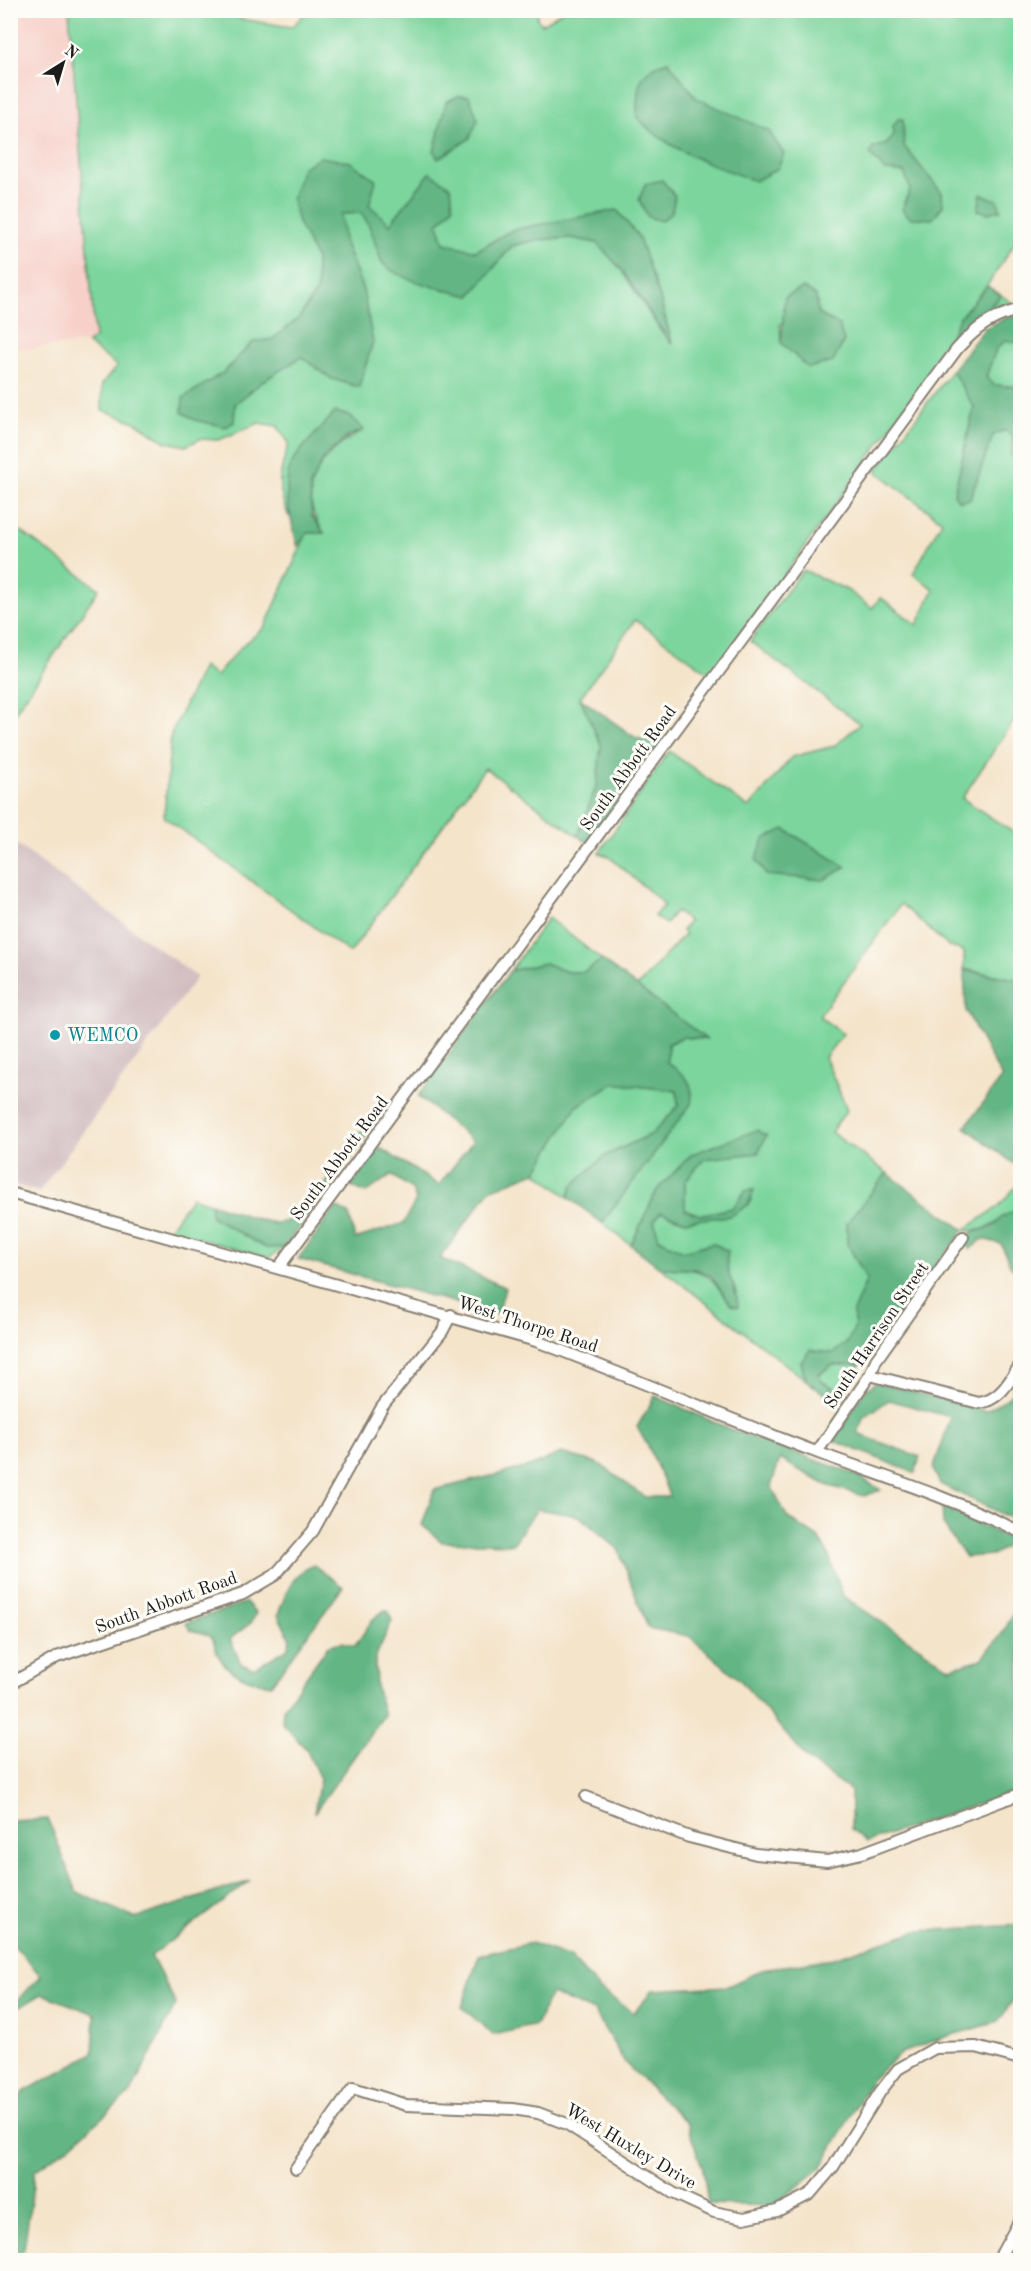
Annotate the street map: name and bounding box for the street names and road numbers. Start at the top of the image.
street label: South Abbott Road [578,703,680,834]
street label: South Abbott Road [288,1093,392,1224]
street label: South Harrison Street [821,1259,933,1412]
street label: West Thorpe Road [455,1294,600,1356]
street label: South Abbott Road [93,1569,240,1637]
street label: West Huxley Drive [562,2101,699,2193]

